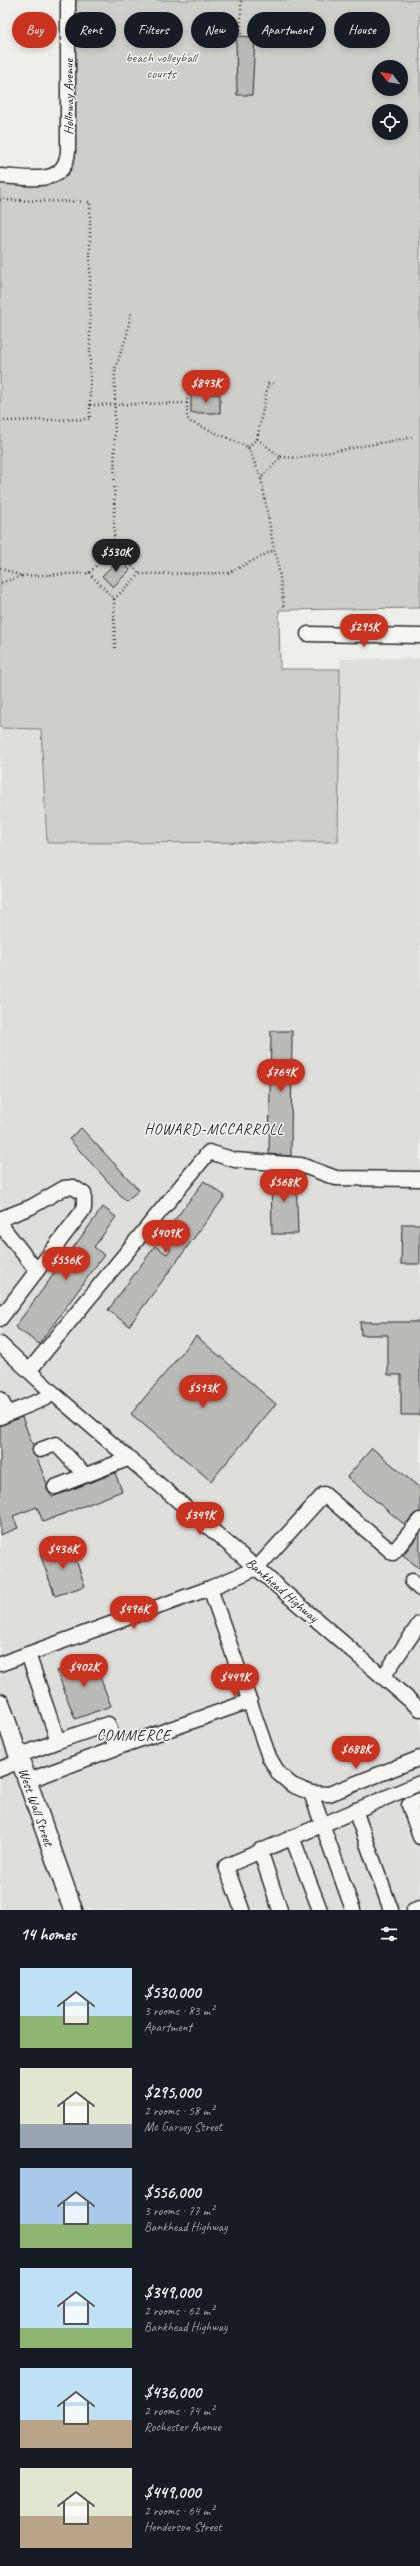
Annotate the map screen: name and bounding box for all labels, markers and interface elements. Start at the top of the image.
chip: Buy [12,12,57,48]
chip: Rent [65,12,116,48]
chip: Filters [124,12,183,48]
chip: New [191,12,239,48]
chip: Apartment [247,12,326,48]
chip: House [334,12,390,48]
park label: beach volleyball courts [126,49,199,82]
street label: Holloway Avenue [60,58,77,135]
north arrow [372,60,408,96]
map controls [372,60,408,140]
button: locate [372,104,408,140]
pin: $843K [178,370,234,404]
text: $843K [191,375,221,391]
pin: $530K [88,539,144,573]
text: $530K [101,544,131,560]
pin: $295K [336,614,392,648]
text: $295K [349,619,379,635]
pin: $764K [253,1059,309,1093]
text: $764K [266,1064,296,1080]
district label: HOWARD-MCCARROLL [144,1120,284,1139]
pin: $568K [256,1169,312,1203]
text: $568K [269,1174,299,1190]
pin: $409K [138,1220,194,1254]
text: $409K [151,1225,181,1241]
pin: $556K [38,1247,94,1281]
text: $556K [51,1252,81,1268]
pin: $513K [175,1375,231,1409]
text: $513K [188,1380,218,1396]
pin: $349K [172,1502,228,1536]
text: $349K [185,1507,215,1523]
pin: $436K [35,1536,91,1570]
text: $436K [48,1541,78,1557]
street label: Bankhead Highway [242,1554,322,1627]
pin: $496K [106,1596,162,1630]
text: $496K [119,1601,149,1617]
pin: $402K [56,1654,112,1688]
text: $402K [69,1659,99,1675]
pin: $449K [207,1664,263,1698]
text: $449K [220,1669,250,1685]
district label: COMMERCE [97,1726,172,1745]
pin: $688K [328,1736,384,1770]
text: $688K [341,1741,371,1757]
street label: West Wall Street [15,1766,58,1849]
icon: filters [378,1923,400,1945]
text: 14 homes [20,1924,76,1945]
text: $530,000 [144,1982,201,2003]
icon: home [52,1984,100,2032]
text: 3 rooms · 83 m² [144,2003,214,2019]
text: Apartment [144,2019,192,2035]
text: $295,000 [144,2082,200,2103]
icon: home [52,2084,100,2132]
text: 2 rooms · 58 m² [144,2103,214,2119]
text: Mc Garvey Street [144,2119,222,2135]
text: $556,000 [144,2182,201,2203]
icon: home [52,2184,100,2232]
text: 3 rooms · 77 m² [144,2203,214,2219]
text: Bankhead Highway [144,2219,228,2235]
text: $349,000 [144,2282,201,2303]
icon: home [52,2284,100,2332]
text: 2 rooms · 62 m² [144,2303,214,2319]
text: Bankhead Highway [144,2319,228,2335]
text: $436,000 [144,2382,201,2403]
icon: home [52,2384,100,2432]
text: 2 rooms · 74 m² [144,2403,214,2419]
text: Rochester Avenue [144,2419,221,2435]
text: $449,000 [144,2482,201,2503]
icon: home [52,2484,100,2532]
text: 2 rooms · 64 m² [144,2503,214,2519]
text: Henderson Street [144,2519,221,2535]

